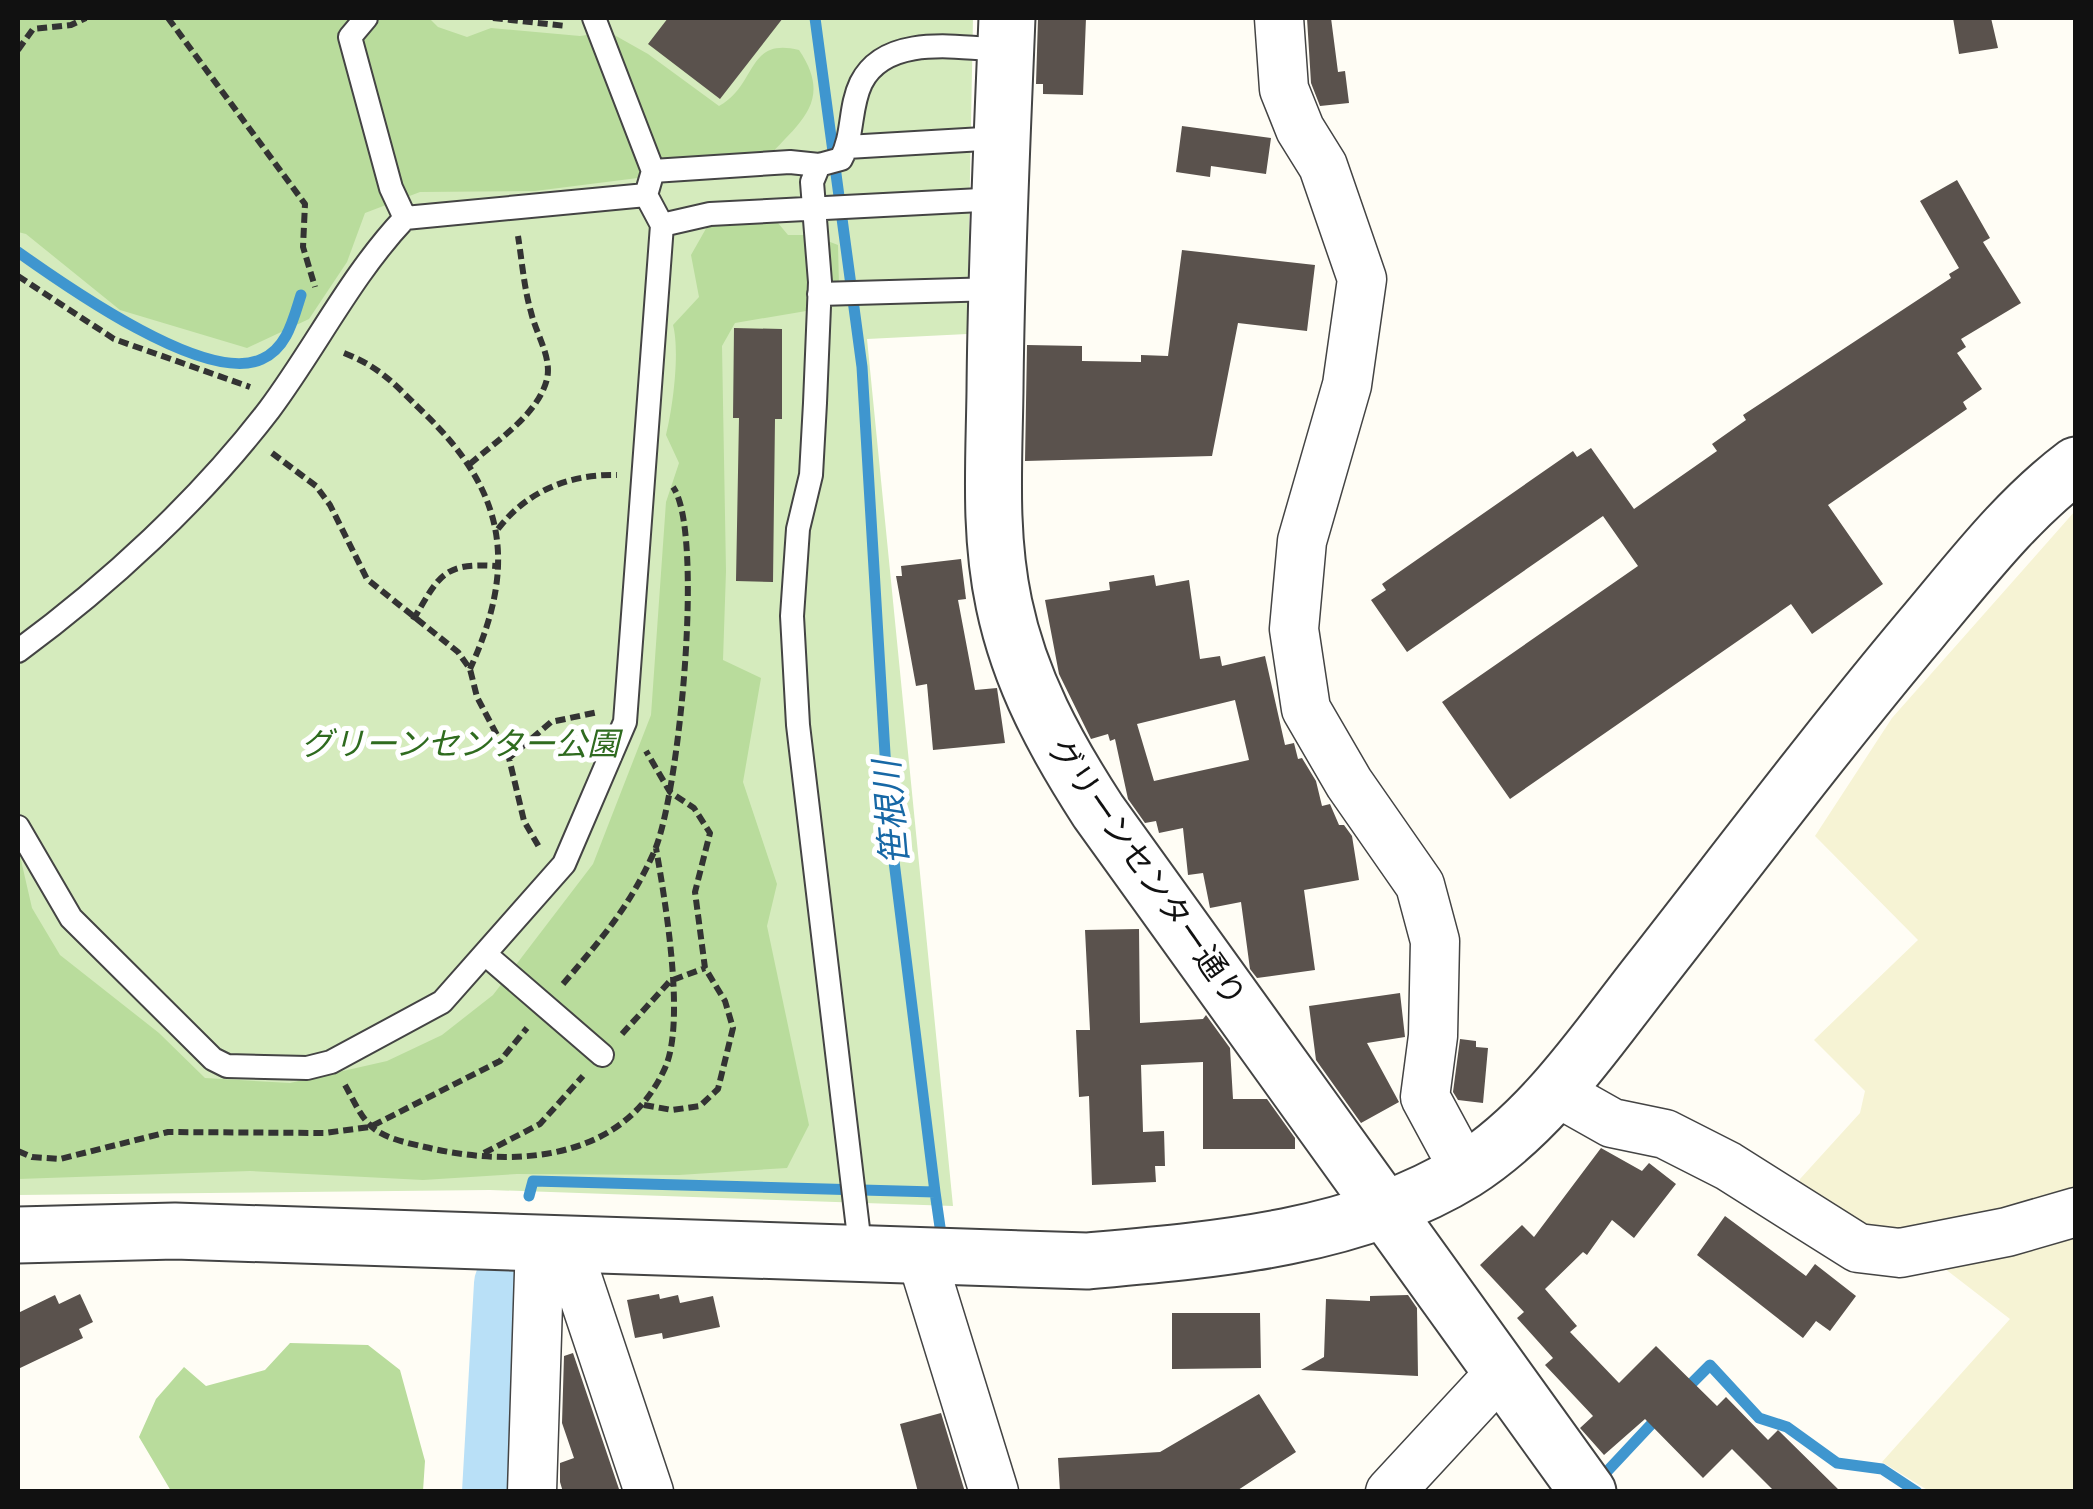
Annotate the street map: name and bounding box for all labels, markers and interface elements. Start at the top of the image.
park label: グリーンセンター公園 [301,722,623,766]
street label: グリーンセンター通り [1038,729,1256,1015]
water label: 笹根川 [862,755,919,867]

